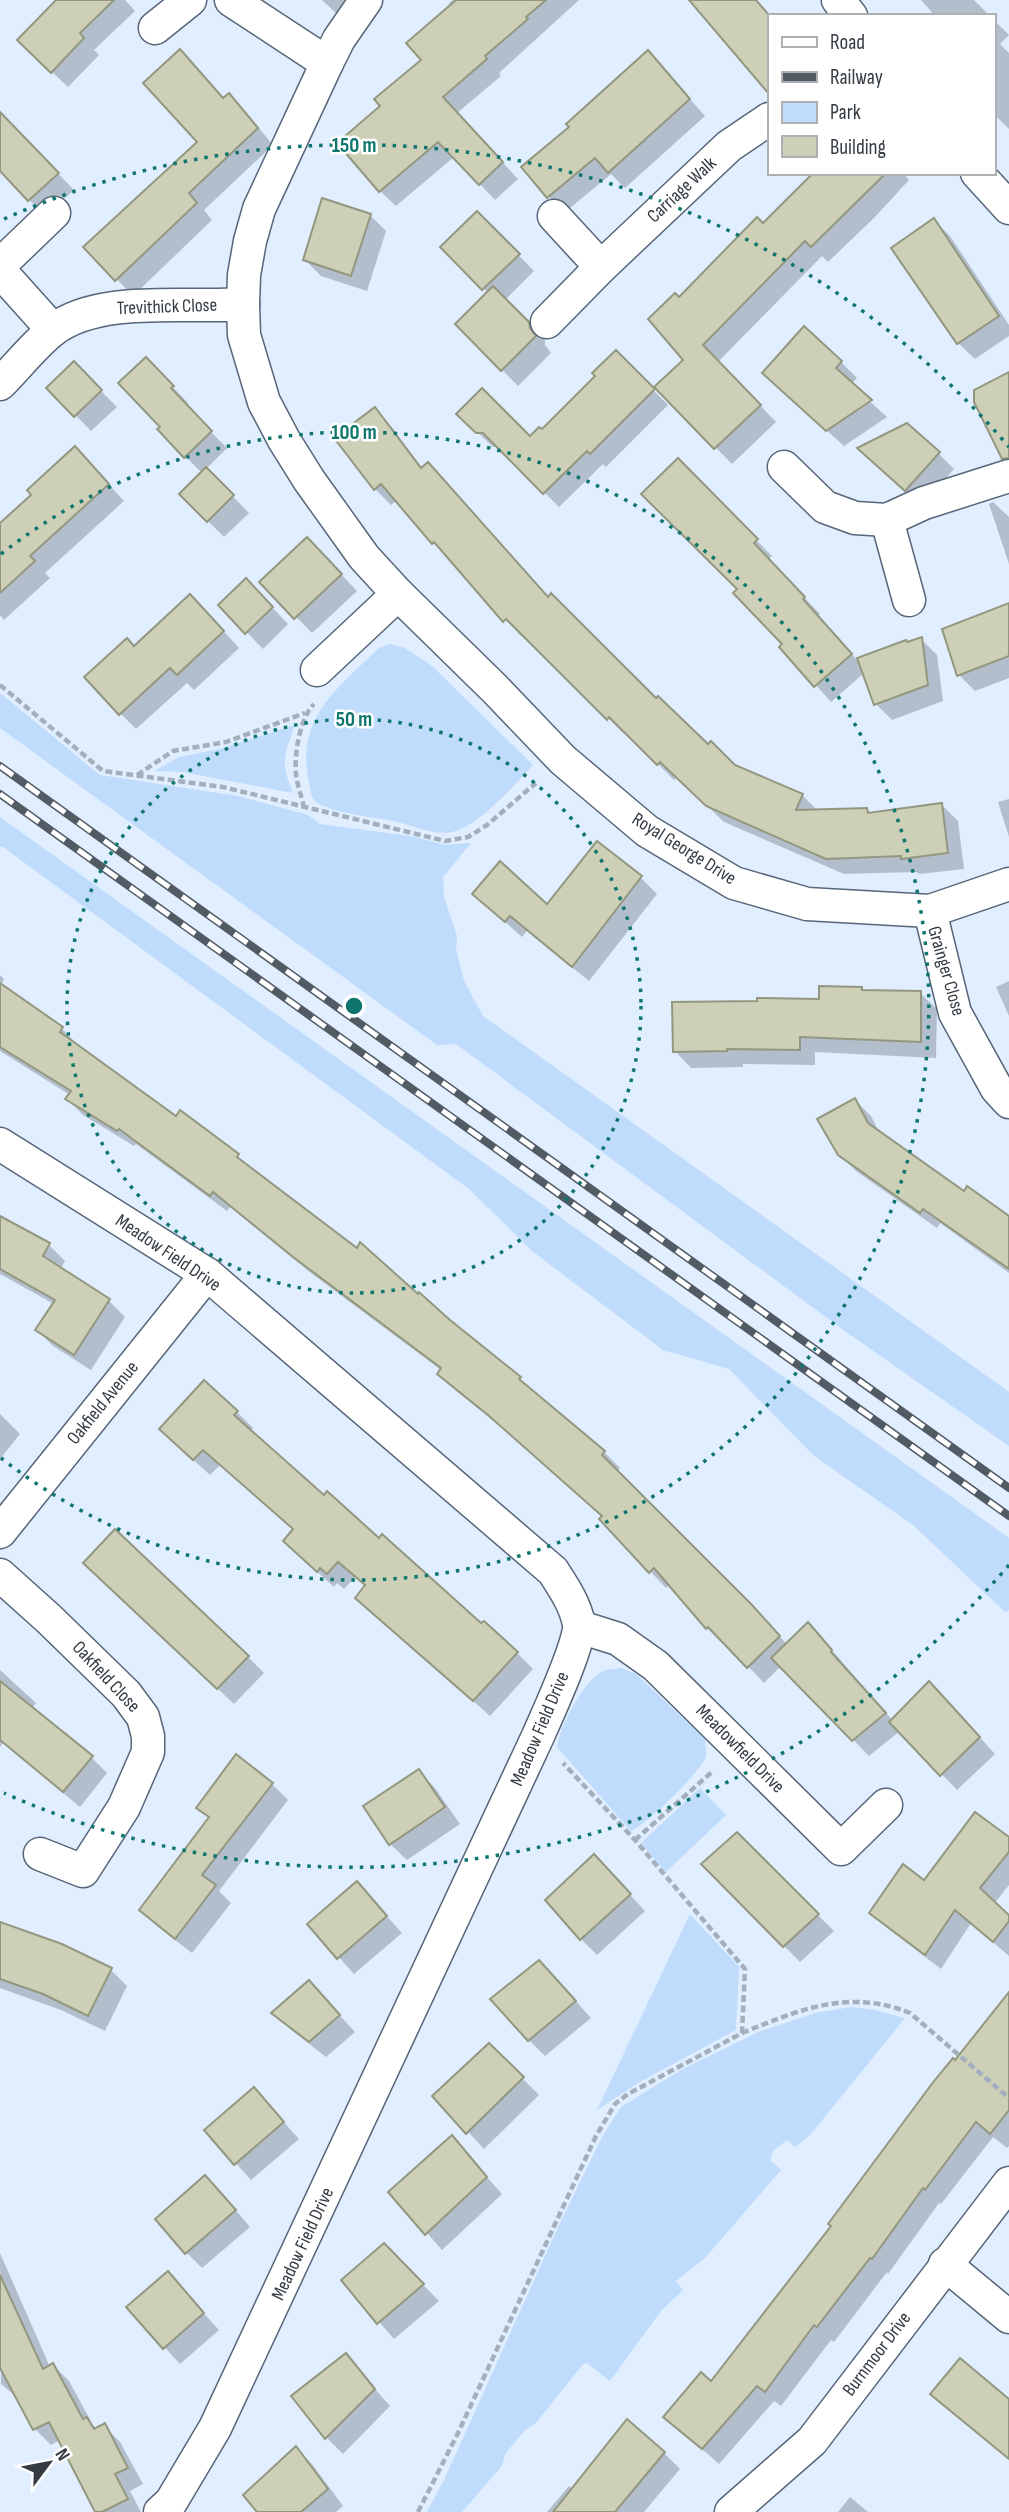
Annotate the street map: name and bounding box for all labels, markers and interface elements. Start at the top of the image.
legend [768,14,995,175]
text: Road [830,30,865,55]
text: Railway [830,65,883,90]
text: Park [830,100,861,125]
text: 150 m [332,133,376,158]
text: Building [830,135,886,160]
street label: Carriage Walk [643,152,722,228]
street label: Trevithick Close [116,294,218,320]
text: 100 m [331,420,377,445]
text: 50 m [336,707,372,732]
street label: Royal George Drive [628,808,740,890]
street label: Grainger Close [922,923,970,1019]
centre of rings [342,994,366,1018]
street label: Meadow Field Drive [111,1209,225,1297]
street label: Oakfield Avenue [62,1357,144,1449]
street label: Oakfield Close [67,1637,145,1717]
street label: Meadow Field Drive [506,1668,574,1790]
street label: Meadowfield Drive [691,1700,789,1798]
street label: Meadow Field Drive [267,2184,339,2304]
street label: Burnmoor Drive [838,2307,916,2401]
north arrow [14,2428,84,2498]
text: N [50,2444,75,2465]

